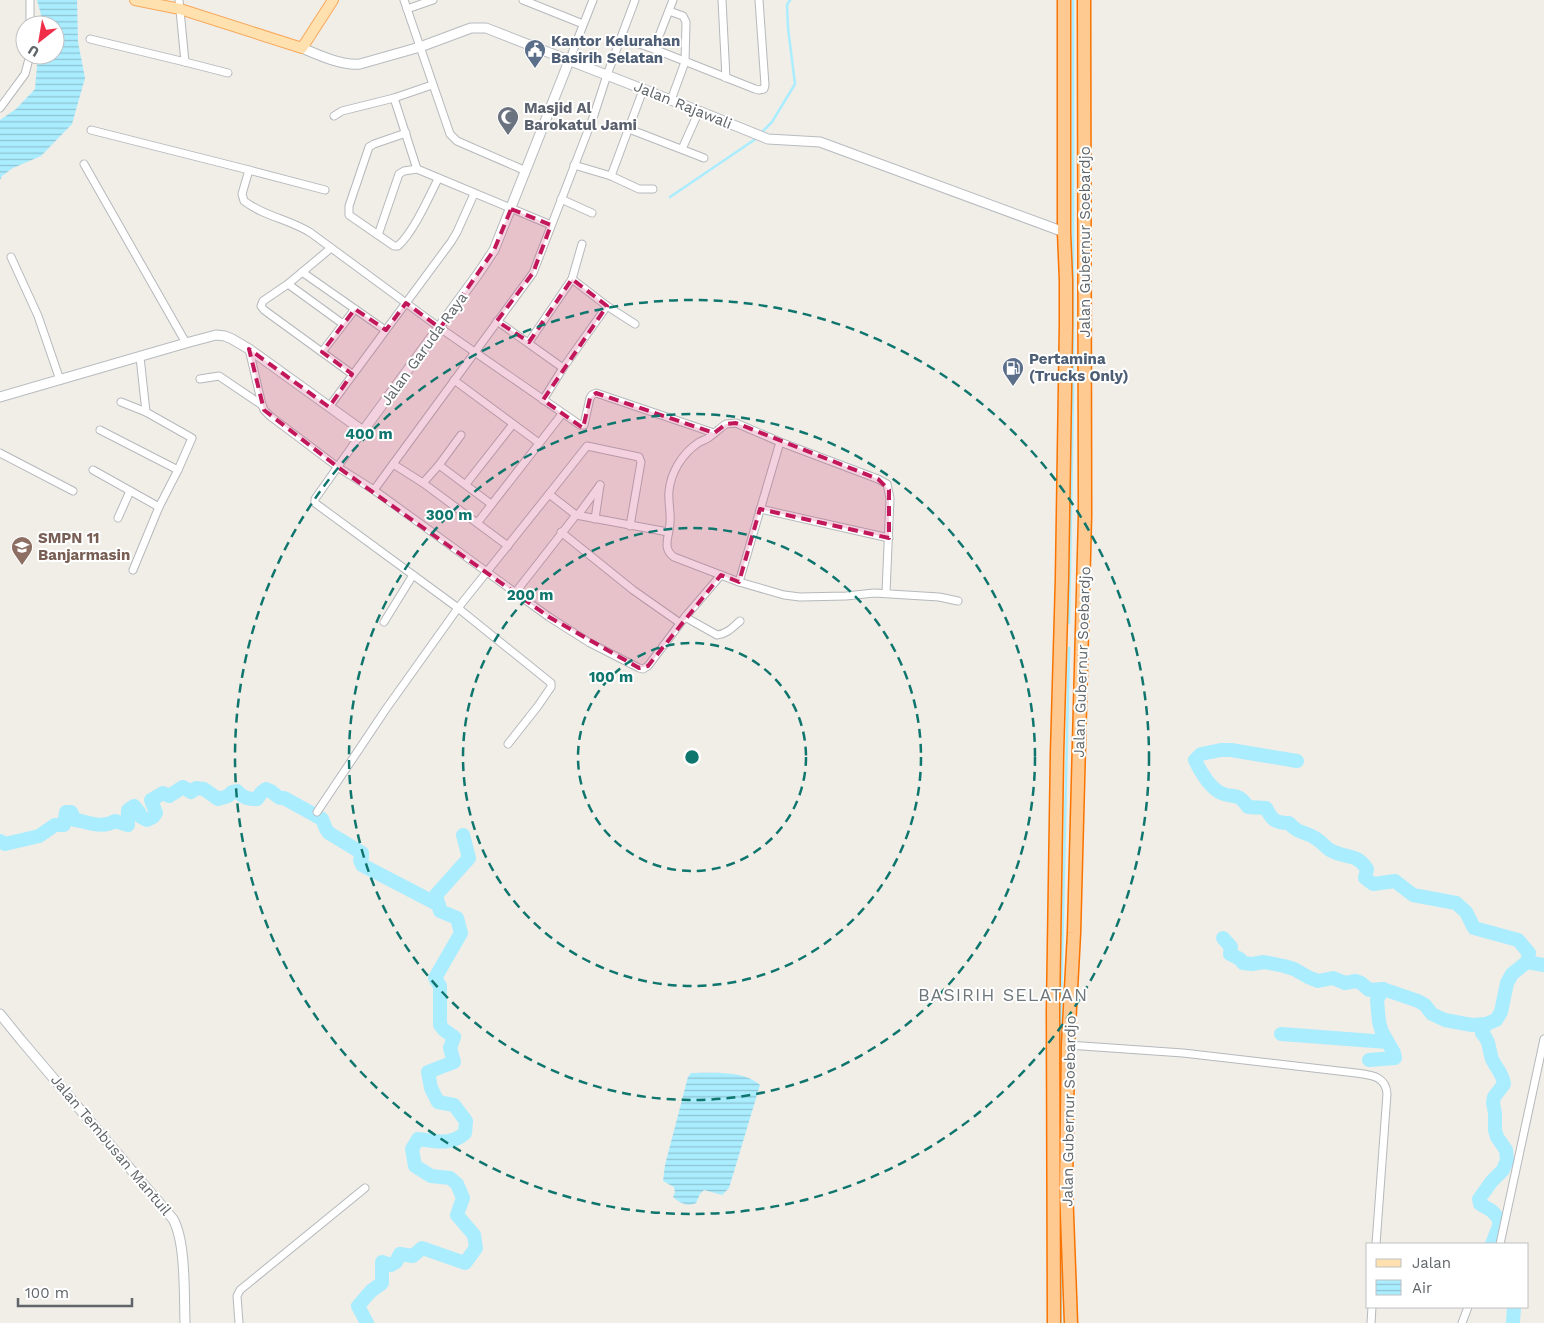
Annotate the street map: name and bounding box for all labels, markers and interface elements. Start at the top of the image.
north arrow [15,15,65,65]
place label: Kantor Kelurahan Basirih Selatan [551,32,680,67]
public building icon: Kantor Kelurahan Basirih Selatan [523,38,547,69]
text: U [25,42,42,61]
street label: Jalan Rajawali [631,77,735,133]
place label: Masjid Al Barokatul Jami [524,99,637,134]
mosque icon: Masjid Al Barokatul Jami [496,105,520,136]
street label: Jalan Gubernur Soebardjo [1076,146,1094,338]
street label: Jalan Garuda Raya [377,288,471,409]
place label: Pertamina (Trucks Only) [1029,350,1129,385]
fuel station icon: Pertamina (Trucks Only) [1001,356,1025,387]
text: 400 m [345,425,393,443]
text: 300 m [426,506,472,524]
place label: SMPN 11 Banjarmasin [38,529,130,564]
school or university icon: SMPN 11 Banjarmasin [10,535,34,566]
street label: Jalan Gubernur Soebardjo [1070,566,1094,758]
text: 200 m [507,586,553,604]
text: 100 m [589,668,633,686]
centre of rings [683,748,701,766]
district label: BASIRIH SELATAN [918,984,1088,1005]
street label: Jalan Gubernur Soebardjo [1058,1015,1080,1207]
street label: Jalan Tembusan Mantuil [47,1071,175,1219]
legend [1366,1243,1529,1308]
text: Jalan [1412,1254,1451,1272]
scale bar [18,1276,131,1308]
text: Air [1412,1279,1432,1297]
text: 100 m [25,1284,69,1302]

